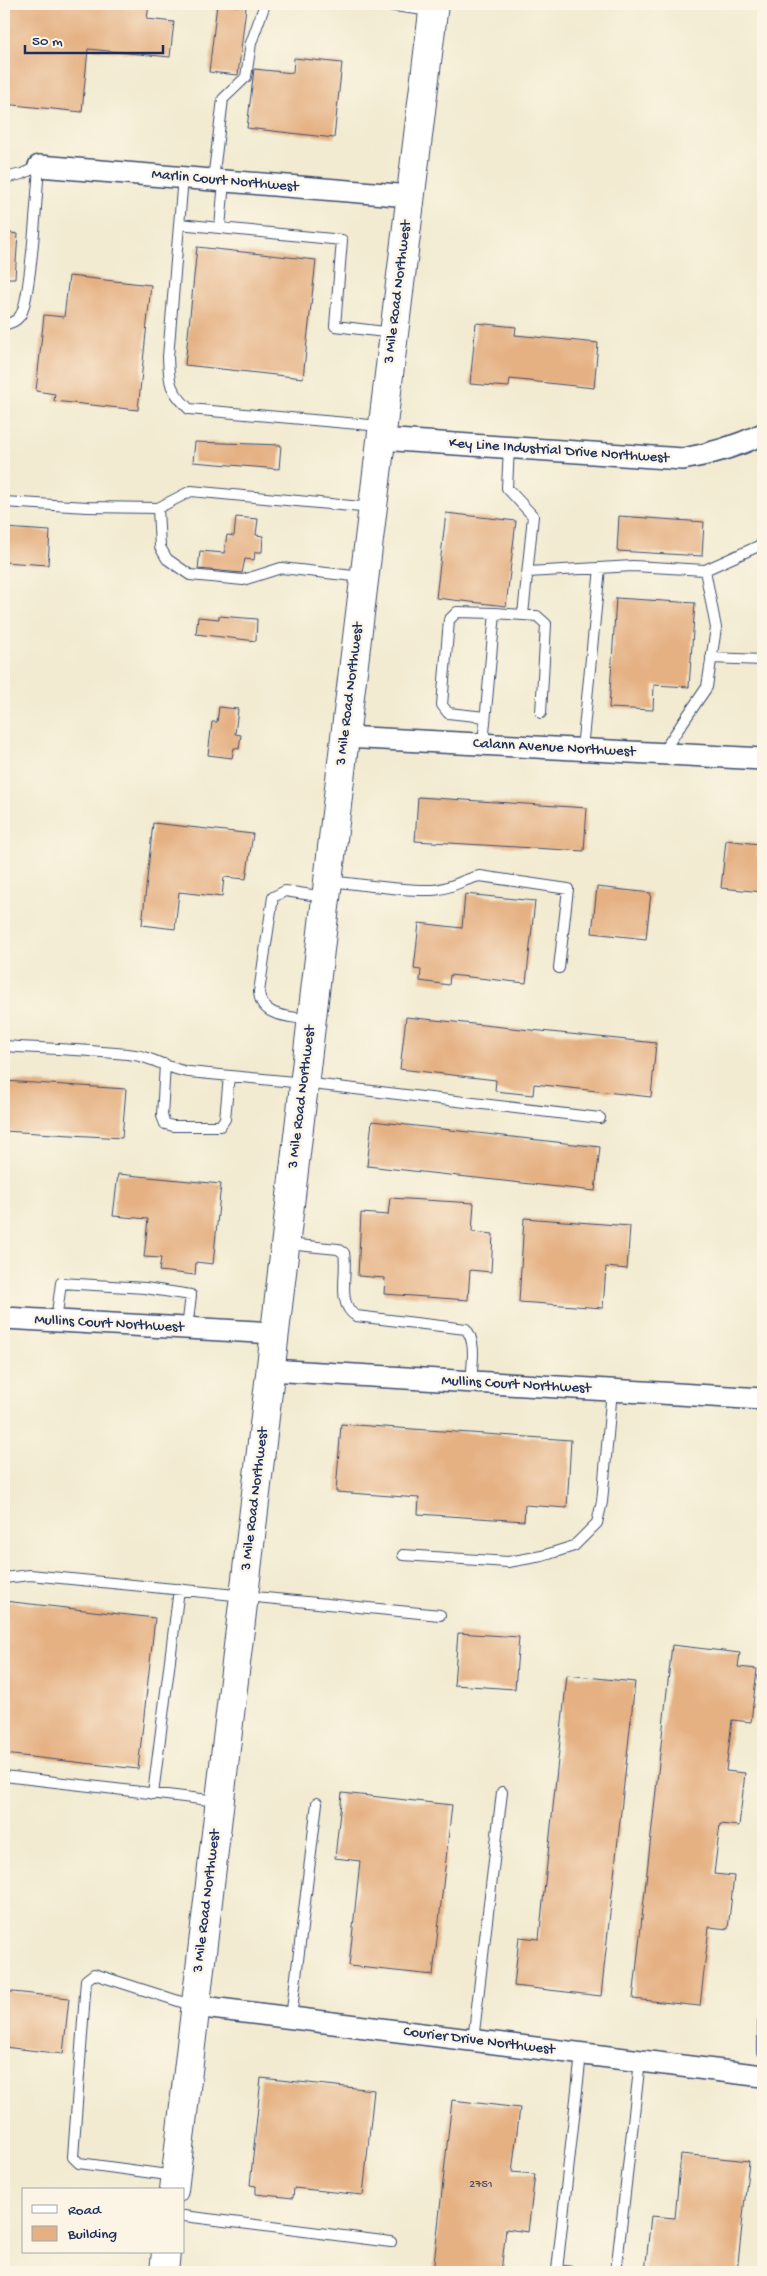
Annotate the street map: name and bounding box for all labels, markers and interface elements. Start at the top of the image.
scale bar [25,22,162,54]
text: 50 m [32,33,63,51]
street label: Marlin Court Northwest [151,166,301,197]
street label: 3 Mile Road Northwest [380,218,416,366]
street label: Key Line Industrial Drive Northwest [448,434,671,468]
street label: 3 Mile Road Northwest [332,620,368,768]
street label: Calann Avenue Northwest [472,735,638,761]
street label: 3 Mile Road Northwest [284,1023,320,1171]
street label: Mullins Court Northwest [34,1311,186,1337]
street label: Mullins Court Northwest [441,1372,593,1398]
street label: 3 Mile Road Northwest [237,1425,273,1573]
street label: 3 Mile Road Northwest [189,1827,225,1975]
street label: Courier Drive Northwest [402,2023,558,2059]
house number: 2751 [469,2178,493,2192]
legend [22,2188,185,2254]
text: Road [68,2202,102,2220]
text: Building [67,2226,117,2244]

